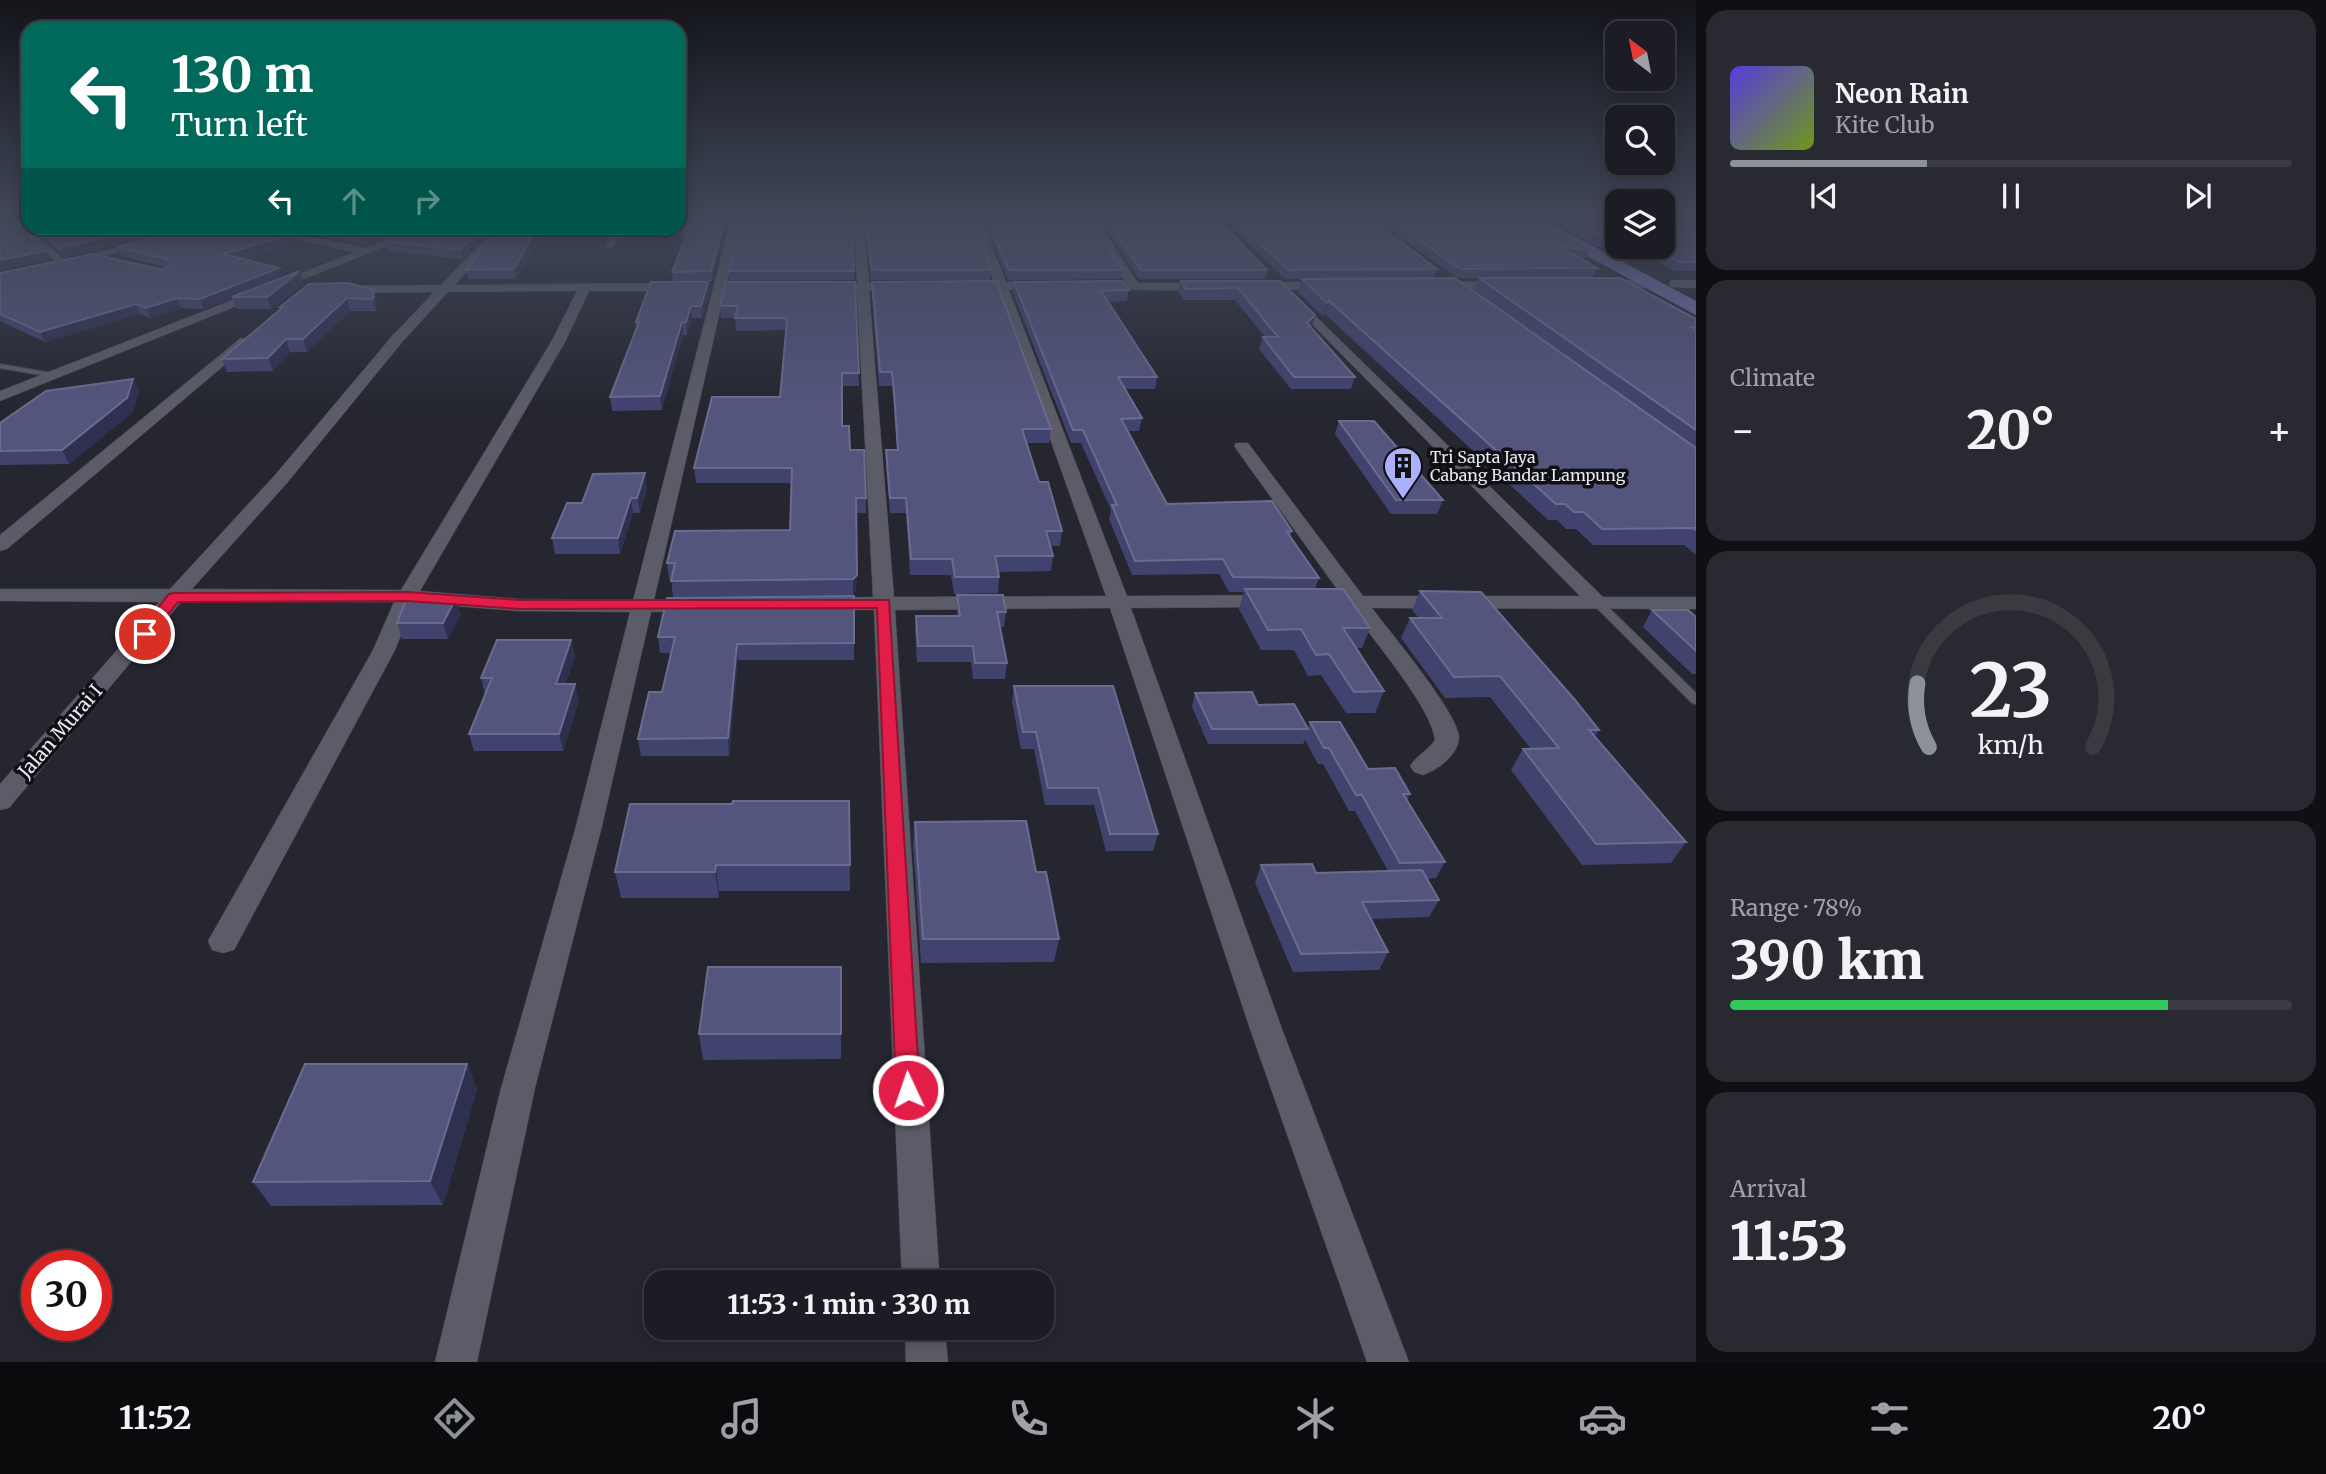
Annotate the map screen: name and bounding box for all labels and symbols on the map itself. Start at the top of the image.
north arrow [1605,21,1675,91]
building icon: Tri Sapta Jaya Cabang Bandar Lampung [1382,445,1424,500]
place label: Tri Sapta Jaya Cabang Bandar Lampung [1430,447,1626,485]
pin [115,604,175,664]
street label: Jalan Murai I [12,679,107,784]
position arrow [871,1053,945,1127]
speed limit sign: 30 [21,1250,112,1341]

